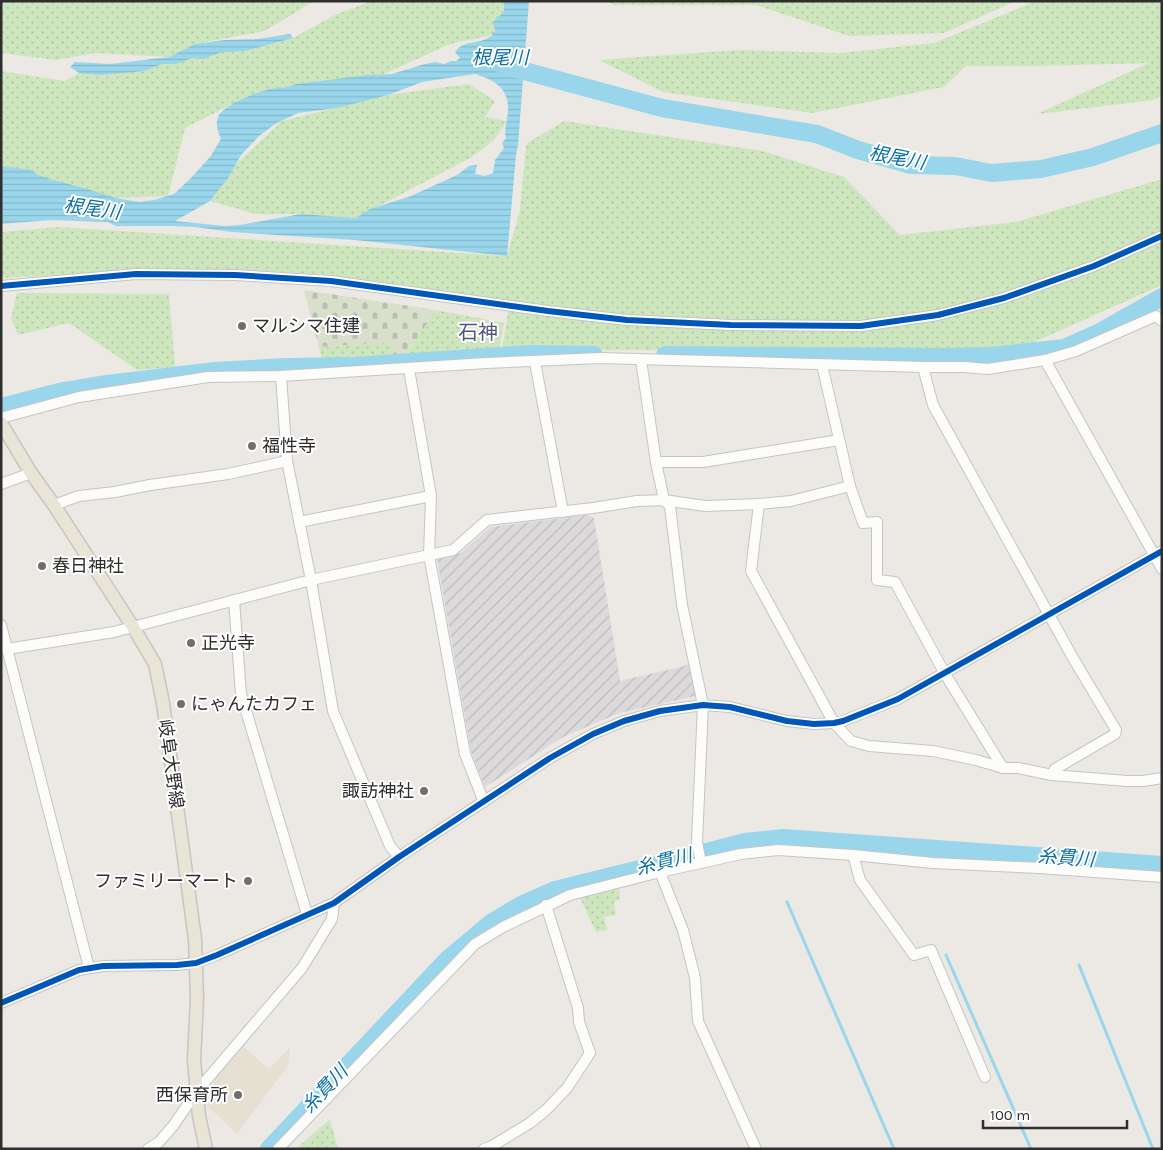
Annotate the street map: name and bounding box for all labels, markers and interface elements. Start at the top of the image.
water label: 根尾川 [471,47,530,69]
water label: 根尾川 [867,142,929,175]
water label: 根尾川 [62,194,124,224]
place label: マルシマ住建 [252,315,360,337]
marker: マルシマ住建 [236,320,248,332]
district label: 石神 [458,321,498,344]
place label: 福性寺 [262,435,316,457]
marker: 福性寺 [246,440,258,452]
place label: 春日神社 [52,555,124,577]
marker: 春日神社 [36,560,48,572]
place label: 正光寺 [201,632,255,654]
marker: 正光寺 [185,637,197,649]
place label: にゃんたカフェ [191,693,317,715]
marker: にゃんたカフェ [175,698,187,710]
street label: 岐阜大野線 [154,718,188,810]
place label: 諏訪神社 [342,780,414,802]
marker: 諏訪神社 [418,785,430,797]
water label: 糸貫川 [634,844,696,880]
water label: 糸貫川 [1037,845,1097,871]
place label: ファミリーマート [94,870,238,892]
marker: ファミリーマート [242,875,254,887]
water label: 糸貫川 [298,1059,354,1117]
place label: 西保育所 [156,1084,228,1106]
marker: 西保育所 [232,1089,244,1101]
scale bar [983,1098,1127,1130]
text: 100 m [990,1106,1030,1124]

